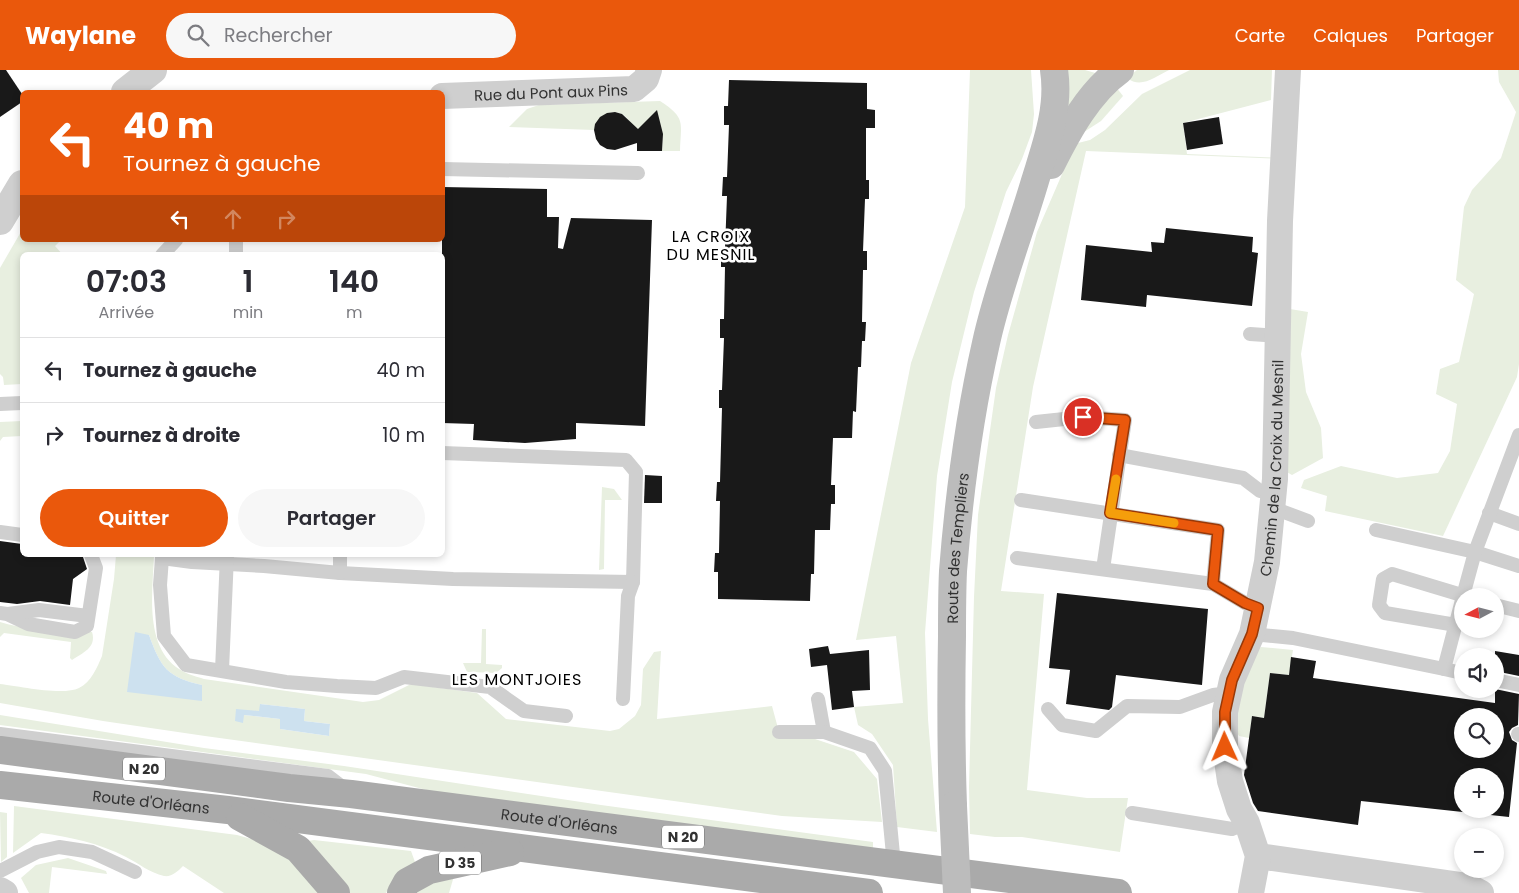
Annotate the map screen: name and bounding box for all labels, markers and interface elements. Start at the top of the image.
search box [166,13,516,58]
text: Waylane [25,19,136,52]
icon: search [184,21,212,49]
text: Rechercher [224,22,333,49]
text: Carte [1235,23,1285,48]
text: Calques [1313,23,1388,48]
text: Partager [1416,23,1494,48]
street label: Rue du Pont aux Pins [474,79,628,105]
text: 40 m [123,101,214,150]
icon: left [40,110,105,175]
text: Tournez à gauche [123,148,321,179]
icon: left [166,205,194,233]
icon: ahead [219,205,247,233]
icon: right [272,205,300,233]
district label: LA CROIX DU MESNIL [667,225,755,266]
text: 07:03 [86,260,167,303]
text: 1 [243,260,253,303]
text: 140 [329,260,379,303]
text: Arrivée [99,301,154,324]
text: min [233,301,263,324]
text: m [346,301,362,324]
icon: left [40,356,68,384]
text: Tournez à gauche [83,357,257,384]
text: 40 m [376,357,425,384]
street label: Chemin de la Croix du Mesnil [1254,359,1288,578]
pin [1062,396,1104,438]
icon: arrive [1069,403,1097,431]
icon: right [40,421,68,449]
text: Tournez à droite [83,422,240,449]
text: 10 m [382,422,425,449]
street label: Route des Templiers [942,471,974,624]
button: Quitter [40,489,228,547]
button: Partager [238,489,425,547]
north arrow [1454,588,1504,638]
map controls [1454,588,1504,878]
button: sound [1454,648,1504,698]
district label: LES MONTJOIES [452,668,582,691]
button: search [1454,708,1504,758]
position arrow [1198,720,1250,772]
road number: N 20 [123,758,165,781]
button: + [1454,768,1504,818]
street label: Route d'Orléans [91,785,211,818]
street label: Route d'Orléans [500,803,619,839]
road number: N 20 [662,826,704,849]
button: − [1454,828,1504,878]
road number: D 35 [439,851,481,874]

